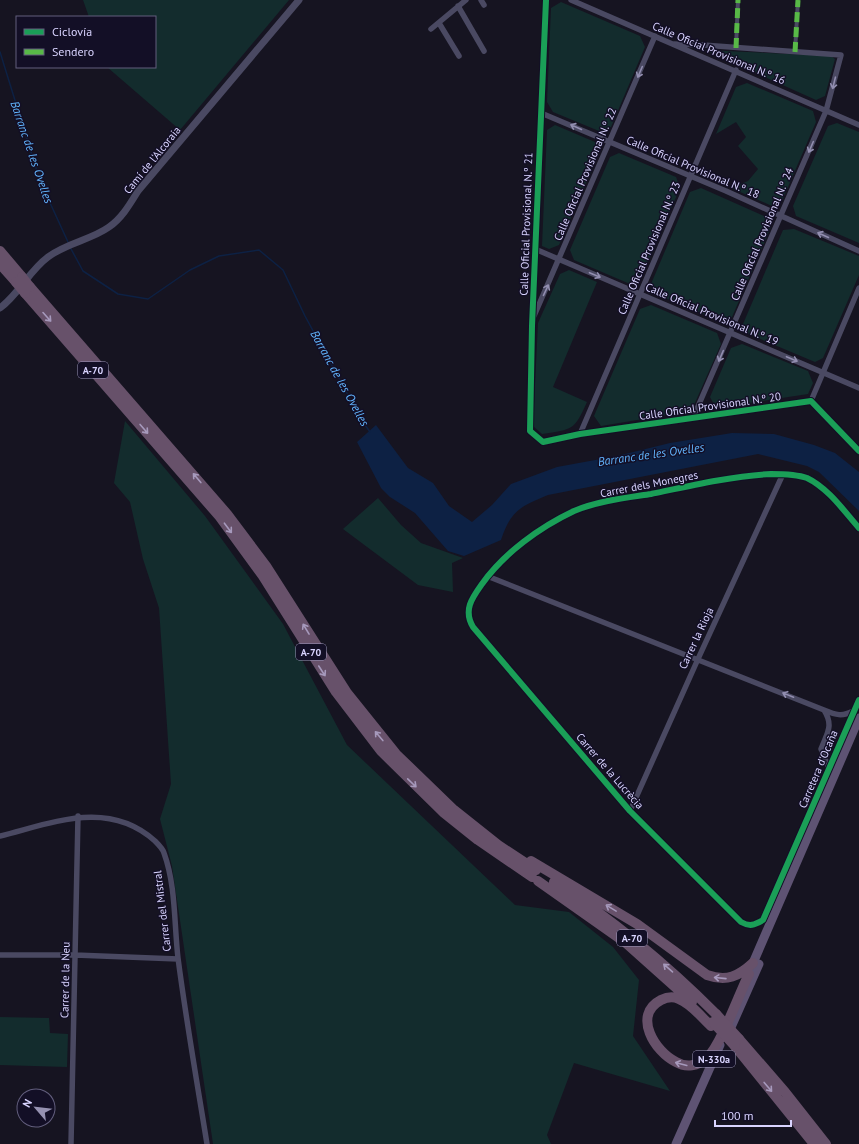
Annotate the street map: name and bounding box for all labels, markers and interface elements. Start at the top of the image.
legend [16,16,156,68]
street label: Calle Oficial Provisional N.º 16 [650,19,788,87]
text: Ciclovía [52,24,92,39]
text: Sendero [52,44,94,59]
one-way arrow [636,66,643,78]
one-way arrow [829,76,837,89]
water label: Barranc de les Ovelles [7,99,57,205]
street label: Calle Oficial Provisional N.º 22 [551,105,619,243]
street label: Camí de l'Alcoraia [120,123,184,197]
one-way arrow [570,123,582,131]
street label: Calle Oficial Provisional N.º 18 [624,133,762,201]
one-way arrow [807,140,814,152]
street label: Calle Oficial Provisional N.º 21 [517,152,535,296]
street label: Calle Oficial Provisional N.º 24 [728,165,796,303]
street label: Calle Oficial Provisional N.º 23 [615,179,683,317]
one-way arrow [818,231,830,238]
one-way arrow [589,272,601,279]
street label: Calle Oficial Provisional N.º 19 [643,280,781,348]
one-way arrow [543,284,550,296]
one-way arrow [42,312,51,322]
water label: Barranc de les Ovelles [307,327,373,429]
one-way arrow [716,349,724,361]
one-way arrow [786,356,798,363]
road number: A-70 [78,362,108,378]
street label: Calle Oficial Provisional N.º 20 [638,389,782,423]
one-way arrow [139,423,148,434]
water label: Barranc de les Ovelles [597,439,705,469]
street label: Carrer dels Monegres [599,468,700,500]
one-way arrow [193,473,202,483]
one-way arrow [224,522,232,533]
street label: Carrer la Rioja [676,605,716,671]
one-way arrow [301,623,309,635]
road number: A-70 [296,644,326,660]
one-way arrow [319,665,327,677]
one-way arrow [783,691,795,699]
street label: Carretera d'Ocaña [795,728,841,810]
one-way arrow [375,730,384,741]
street label: Carrer de la Lucrècia [573,730,647,812]
one-way arrow [407,778,417,788]
street label: Carrer del Mistral [150,869,174,952]
one-way arrow [606,904,617,912]
road number: A-70 [617,930,647,946]
street label: Carrer de la Neu [57,942,73,1018]
one-way arrow [663,963,673,972]
one-way arrow [713,974,726,982]
road number: N-330a [693,1051,735,1067]
one-way arrow [674,1059,687,1067]
one-way arrow [763,1081,772,1092]
north arrow [16,1088,56,1128]
text: N [19,1097,35,1110]
scale bar [715,1102,791,1128]
text: 100 m [721,1108,754,1123]

